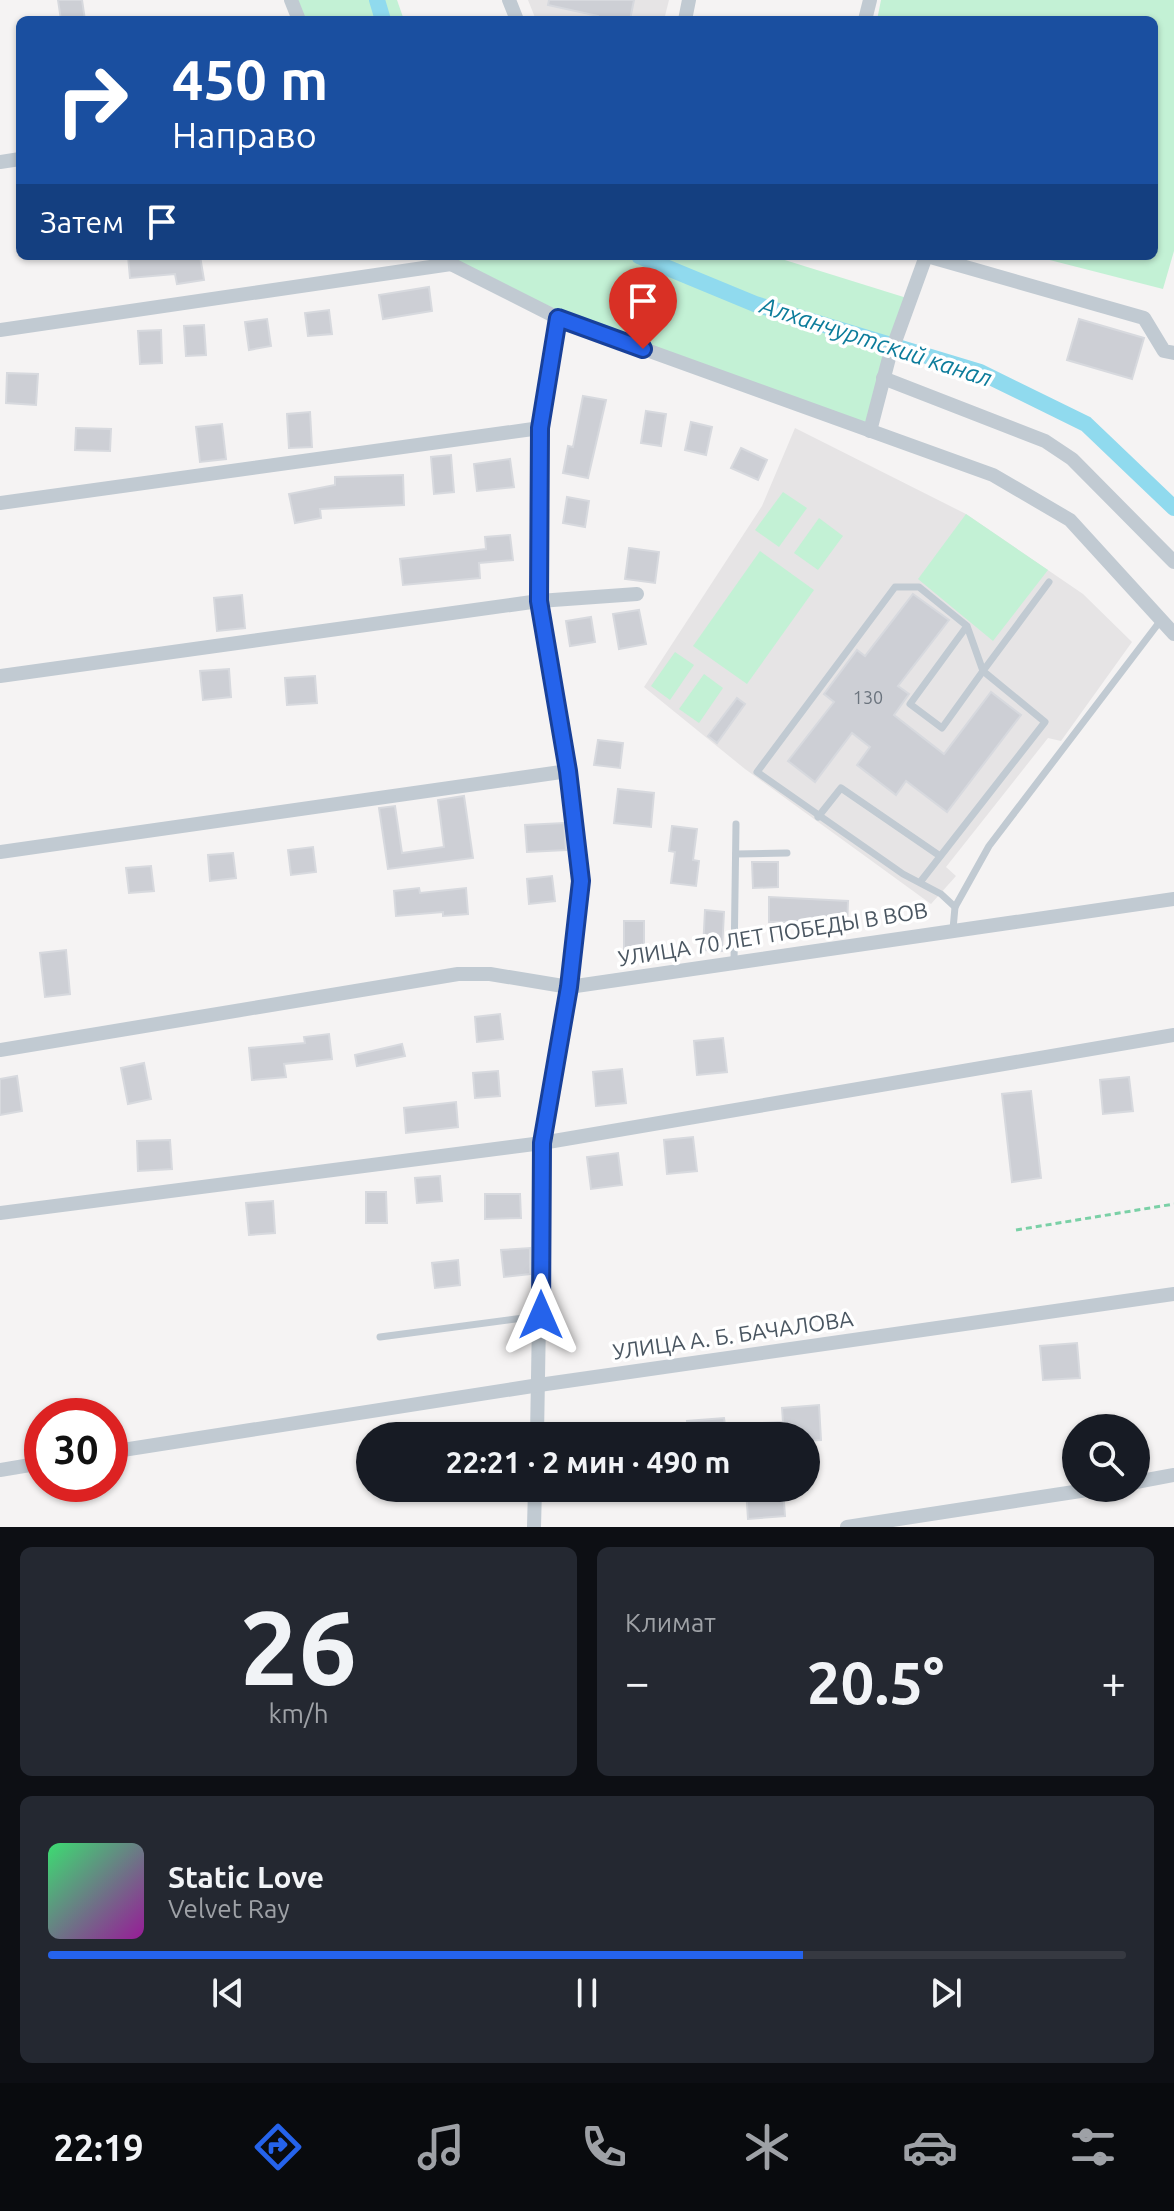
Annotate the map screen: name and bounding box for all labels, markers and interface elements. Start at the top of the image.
icon: right [40,48,144,152]
text: 450 m [172,48,328,111]
text: Направо [172,114,317,155]
icon: arrive [140,200,184,244]
text: Затем [40,205,124,239]
pin [609,267,677,349]
icon: arrive [621,279,665,323]
water label: Алханчуртский канал [756,291,995,392]
house number: 130 [853,687,883,707]
street label: УЛИЦА 70 ЛЕТ ПОБЕДЫ В ВОВ [616,897,930,970]
position arrow [499,1273,583,1357]
street label: УЛИЦА А. Б. БАЧАЛОВА [611,1305,855,1364]
speed limit sign: 30 [24,1398,128,1502]
map controls [1062,1414,1150,1502]
button: search [1062,1414,1150,1502]
text: 22:21 · 2 мин · 490 m [446,1445,730,1479]
text: 26 [240,1588,357,1705]
text: Климат [625,1608,716,1637]
text: 20.5° [807,1648,944,1715]
text: − [625,1657,650,1706]
text: + [1101,1657,1126,1706]
text: km/h [268,1699,329,1728]
text: Static Love [168,1860,324,1894]
text: Velvet Ray [168,1894,290,1923]
icon: previous [206,1971,250,2015]
icon: pause [565,1971,609,2015]
icon: next [924,1971,968,2015]
icon: directions [250,2119,306,2175]
icon: music [413,2119,469,2175]
icon: phone [576,2119,632,2175]
icon: climate [739,2119,795,2175]
icon: car [902,2119,958,2175]
icon: filters [1065,2119,1121,2175]
text: 22:19 [53,2127,144,2168]

